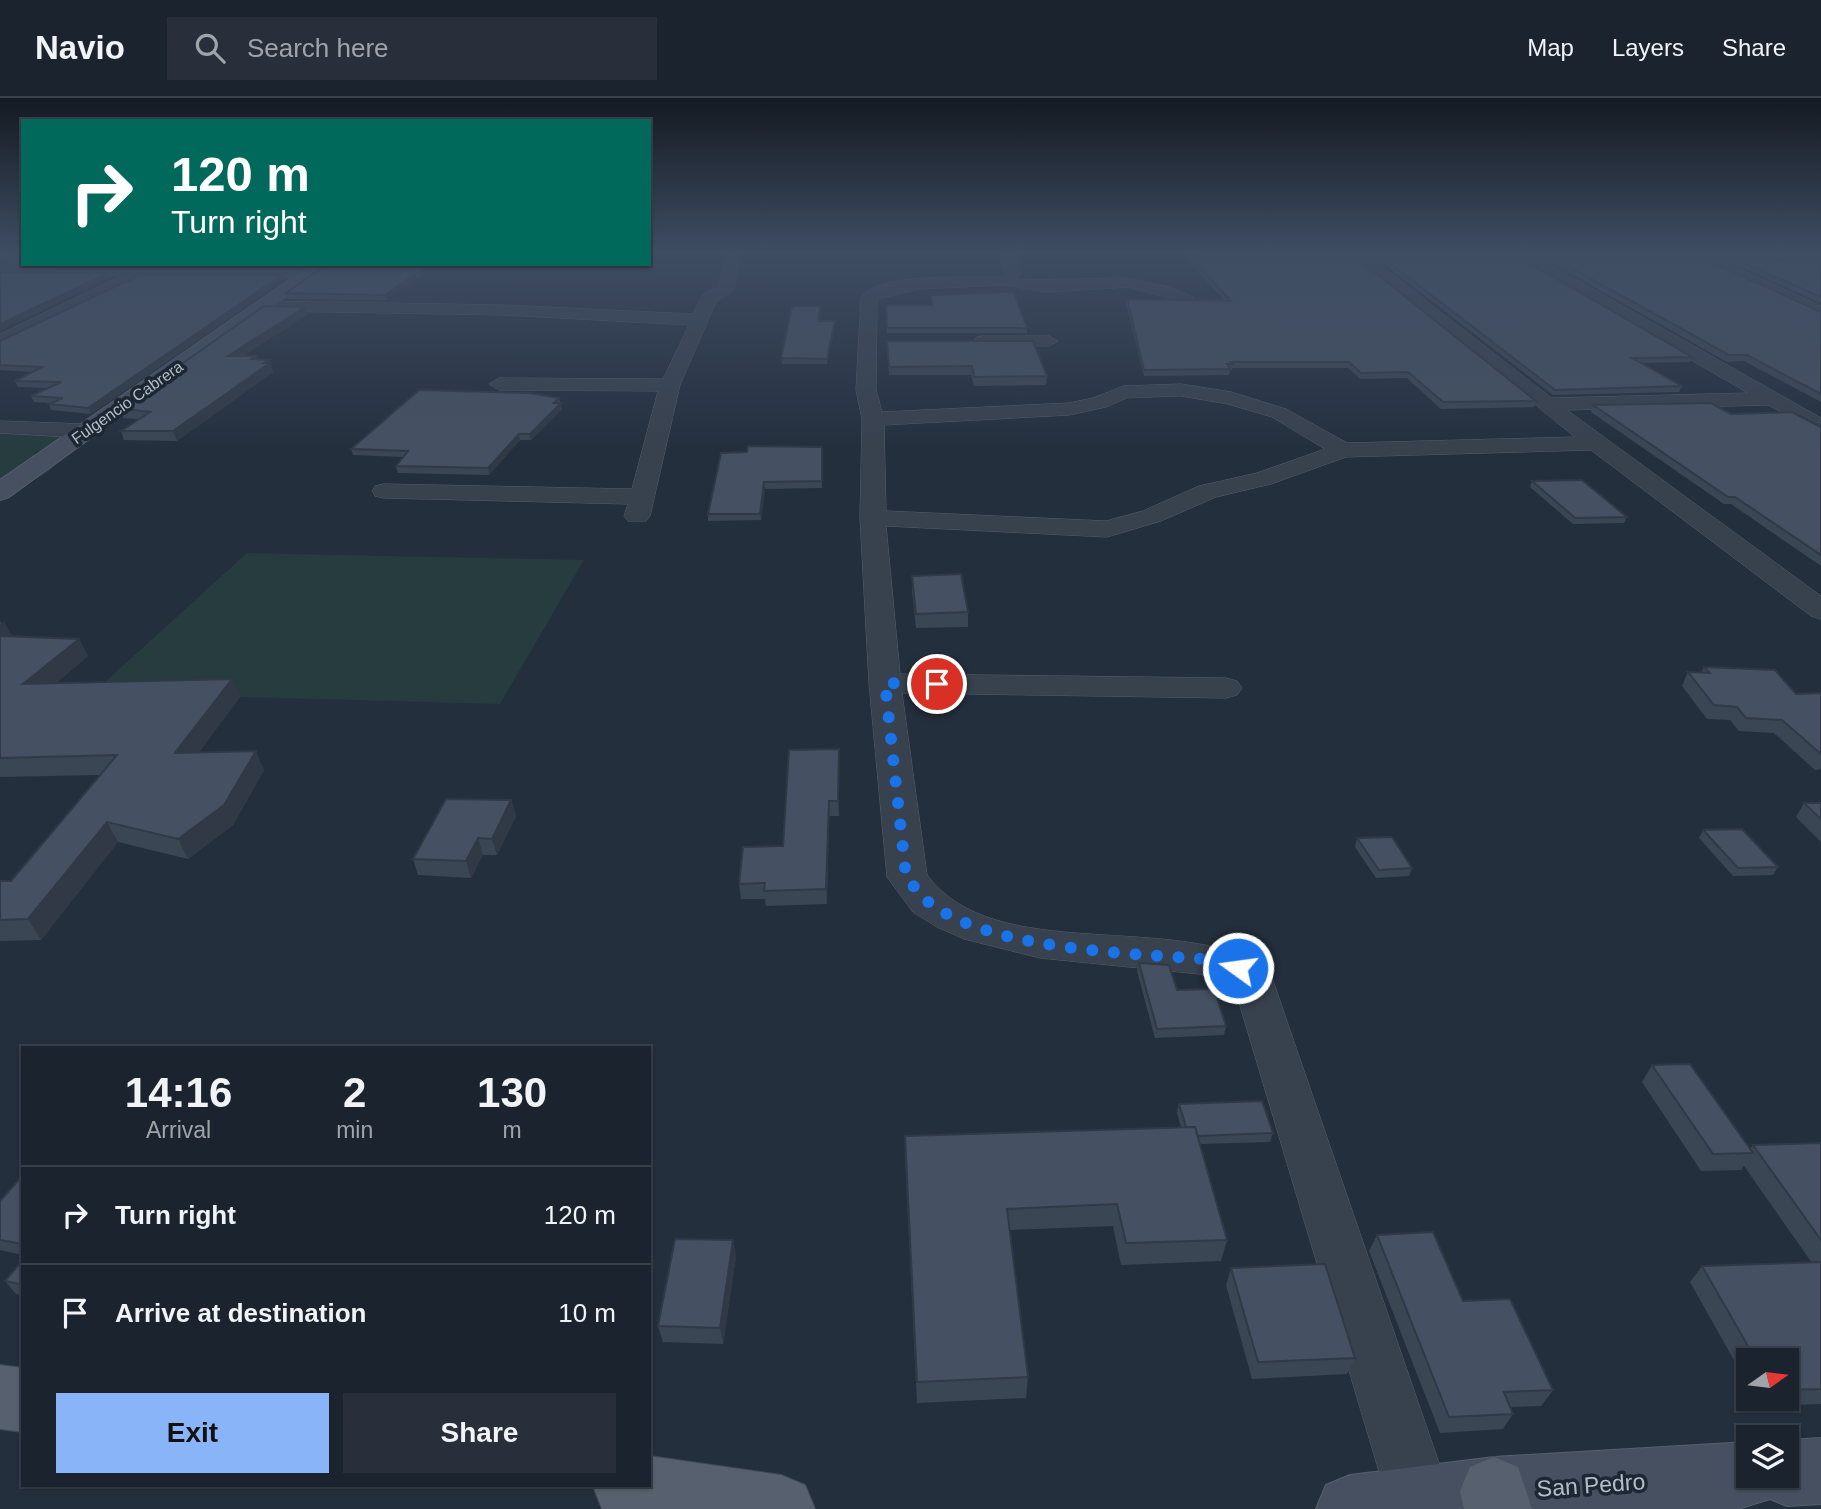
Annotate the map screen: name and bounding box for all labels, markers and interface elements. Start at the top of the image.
search box [167,17,657,80]
text: Navio [35,29,125,66]
icon: search [191,29,229,67]
text: Search here [247,33,389,63]
text: Map [1527,34,1574,61]
text: Layers [1612,34,1684,61]
text: Share [1722,34,1786,61]
icon: right [56,147,147,238]
text: 120 m [171,147,310,201]
text: Turn right [171,204,307,240]
street label: Fulgencio Cabrera [69,358,186,447]
pin [907,654,967,714]
icon: arrive [918,665,956,703]
position arrow [1201,931,1275,1005]
text: 14:16 [125,1069,232,1116]
text: 2 [343,1069,366,1116]
text: 130 [477,1069,547,1116]
text: Arrival [146,1117,211,1143]
text: min [336,1117,373,1143]
text: m [503,1117,522,1143]
icon: right [56,1196,94,1234]
text: Turn right [115,1200,236,1230]
text: 120 m [544,1200,616,1230]
icon: arrive [56,1294,94,1332]
text: Arrive at destination [115,1298,366,1328]
text: 10 m [558,1298,616,1328]
north arrow [1736,1348,1799,1410]
map controls [1736,1348,1799,1488]
button: Exit [56,1393,329,1473]
button: Share [343,1393,616,1473]
button: layers [1736,1425,1799,1488]
street label: San Pedro [1536,1468,1646,1502]

